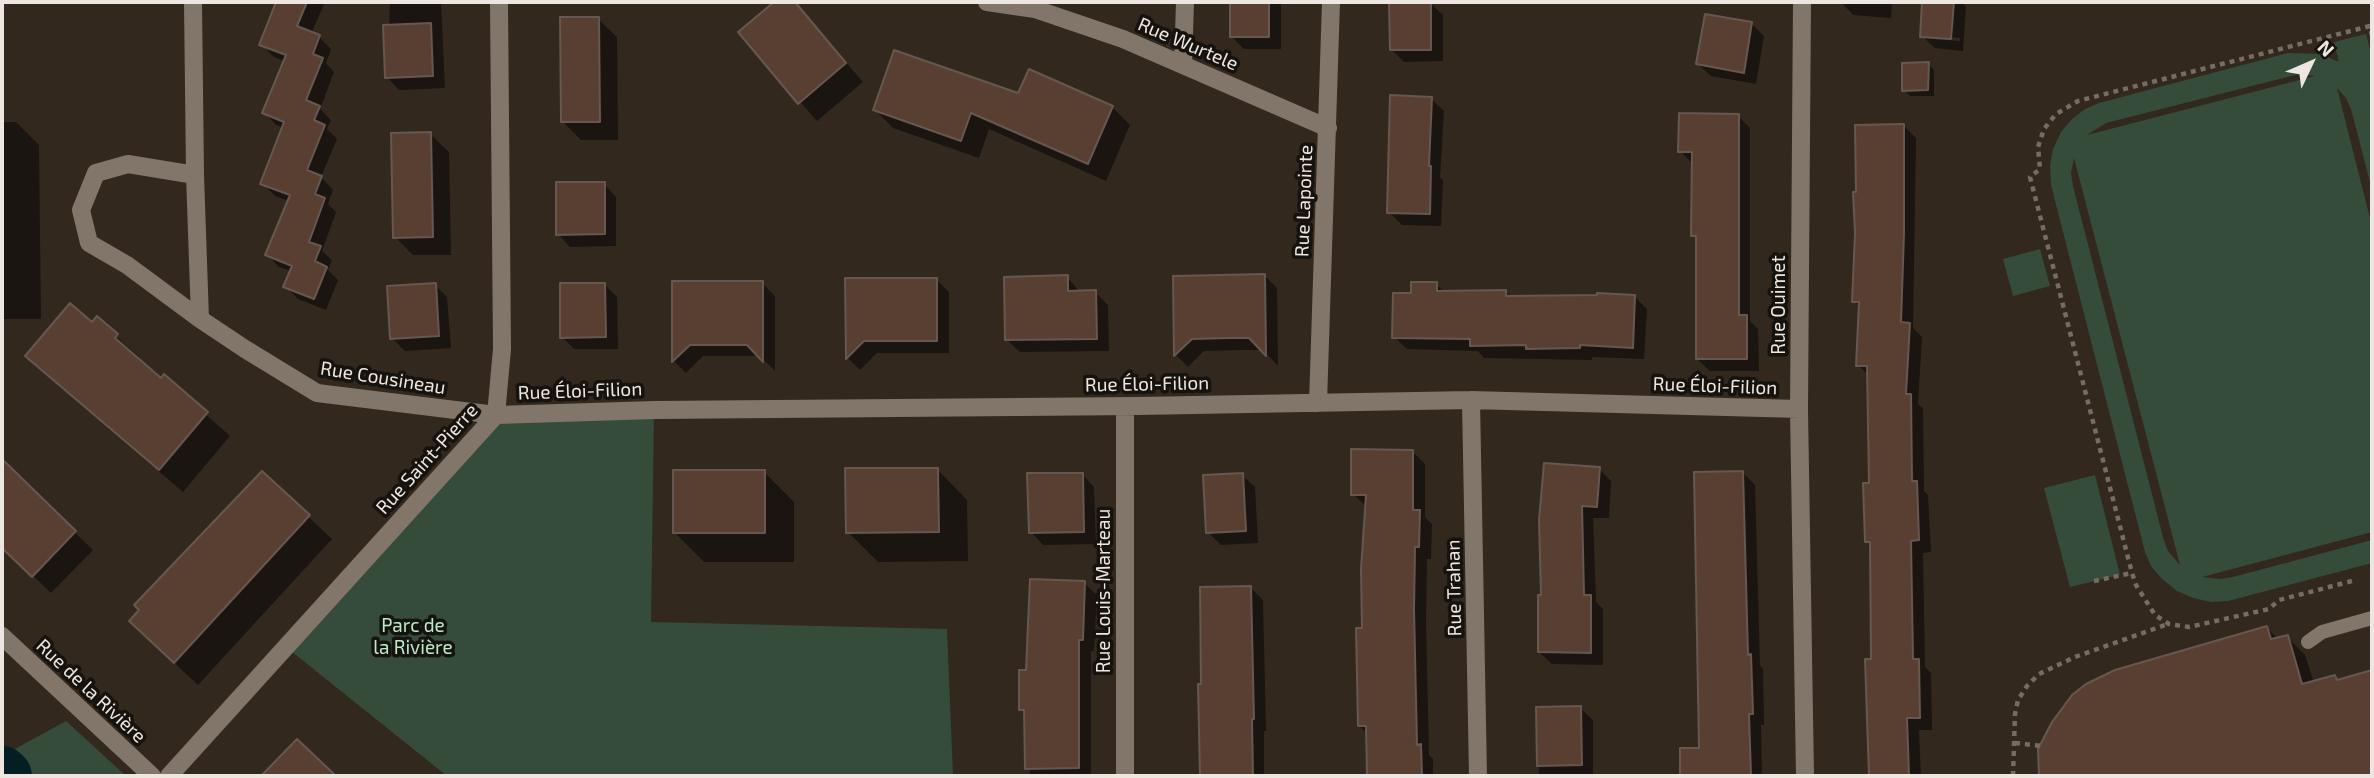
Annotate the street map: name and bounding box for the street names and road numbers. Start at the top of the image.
street label: Rue Wurtele [1135,13,1241,75]
street label: Rue Lapointe [1291,145,1317,257]
street label: Rue Ouimet [1768,255,1790,355]
street label: Rue Cousineau [319,357,447,399]
street label: Rue Éloi-Filion [1085,372,1209,396]
street label: Rue Éloi-Filion [1652,372,1778,400]
street label: Rue Éloi-Filion [517,377,643,405]
street label: Rue Saint-Pierre [371,399,483,519]
street label: Rue Louis-Marteau [1093,509,1115,673]
street label: Rue Trahan [1442,539,1466,637]
street label: Rue de la Rivière [31,634,151,748]

